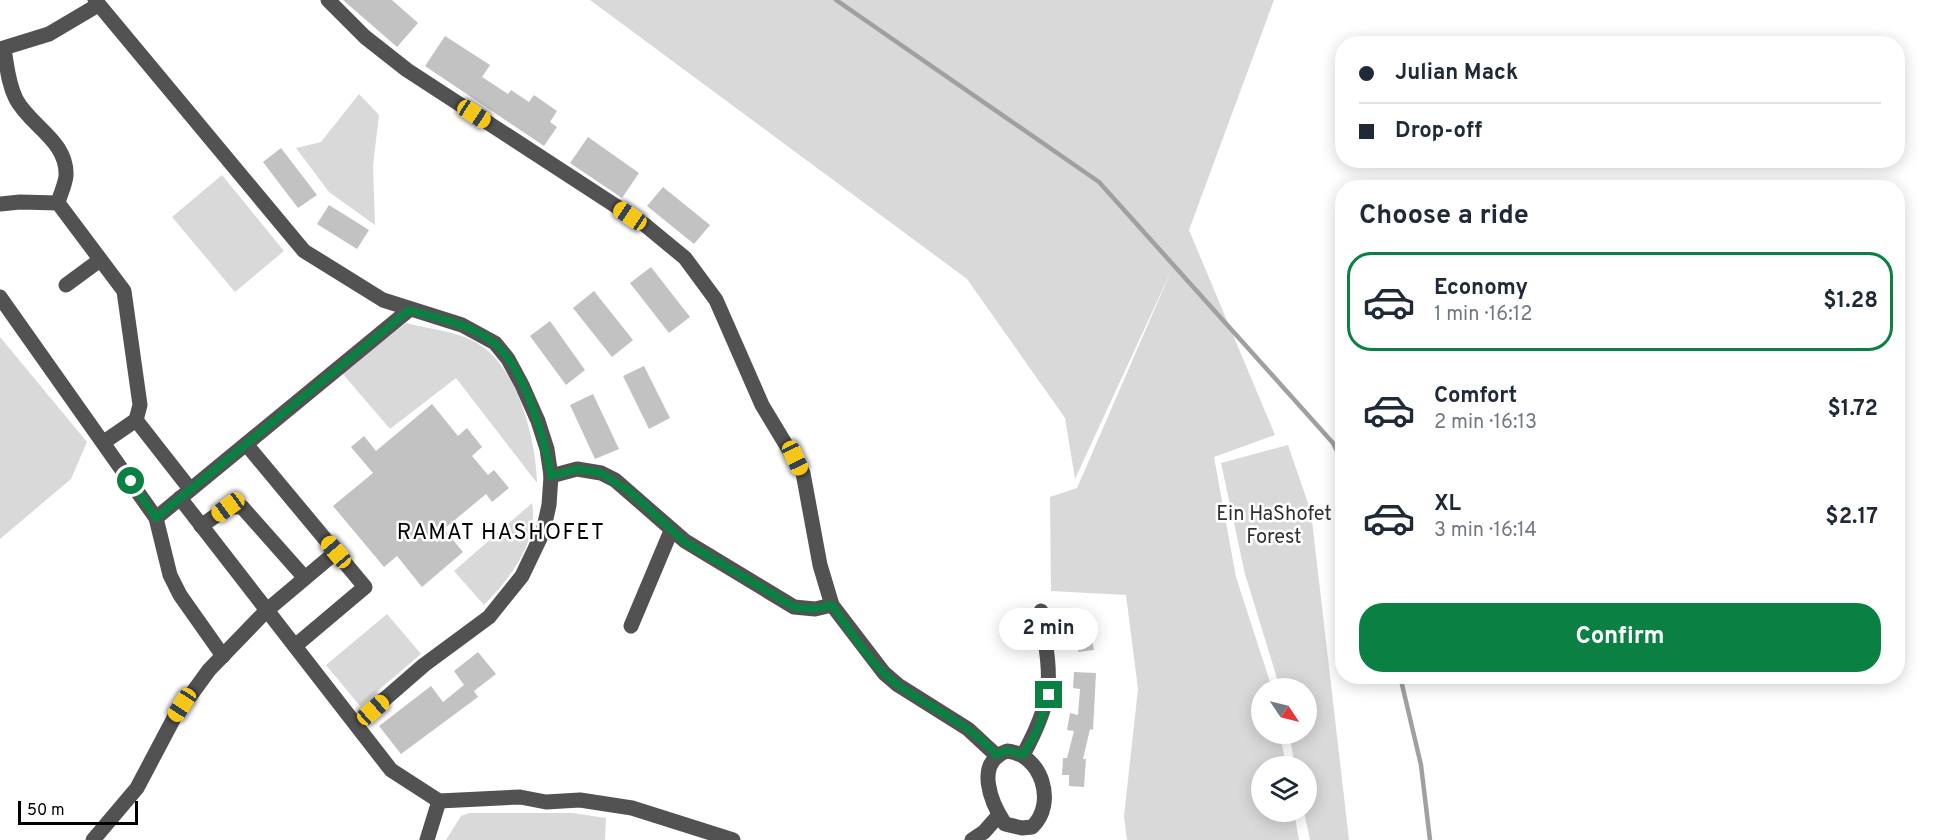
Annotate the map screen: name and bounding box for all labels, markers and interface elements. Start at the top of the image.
text: Julian Mack [1395,60,1518,87]
car [454,97,494,131]
text: Drop-off [1395,118,1482,145]
car [610,198,650,234]
text: Choose a ride [1359,199,1529,233]
icon: car [1362,275,1416,329]
text: Economy [1434,275,1528,302]
text: $1.28 [1823,288,1878,315]
text: 1 min · 16:12 [1434,302,1532,328]
icon: car [1362,383,1416,437]
text: Comfort [1434,383,1517,410]
text: $1.72 [1827,396,1878,423]
text: 2 min · 16:13 [1434,410,1537,436]
car [779,438,811,478]
route start [117,467,144,494]
car [208,489,248,525]
icon: car [1362,491,1416,545]
text: XL [1434,491,1461,518]
park label: Ein HaShofet Forest [1216,502,1332,551]
text: $2.17 [1825,504,1878,531]
text: 3 min · 16:14 [1434,518,1537,544]
district label: RAMAT HASHOFET [397,520,605,547]
car [318,532,354,572]
button: Confirm [1359,603,1881,672]
callout: 2 min [1000,608,1098,650]
text: 2 min [1022,616,1075,642]
north arrow [1251,678,1317,744]
map controls [1251,678,1317,822]
route end [1035,681,1062,708]
car [165,685,199,725]
car [354,691,392,729]
button: layers [1251,756,1317,822]
scale bar [18,798,138,826]
text: 50 m [27,801,65,821]

